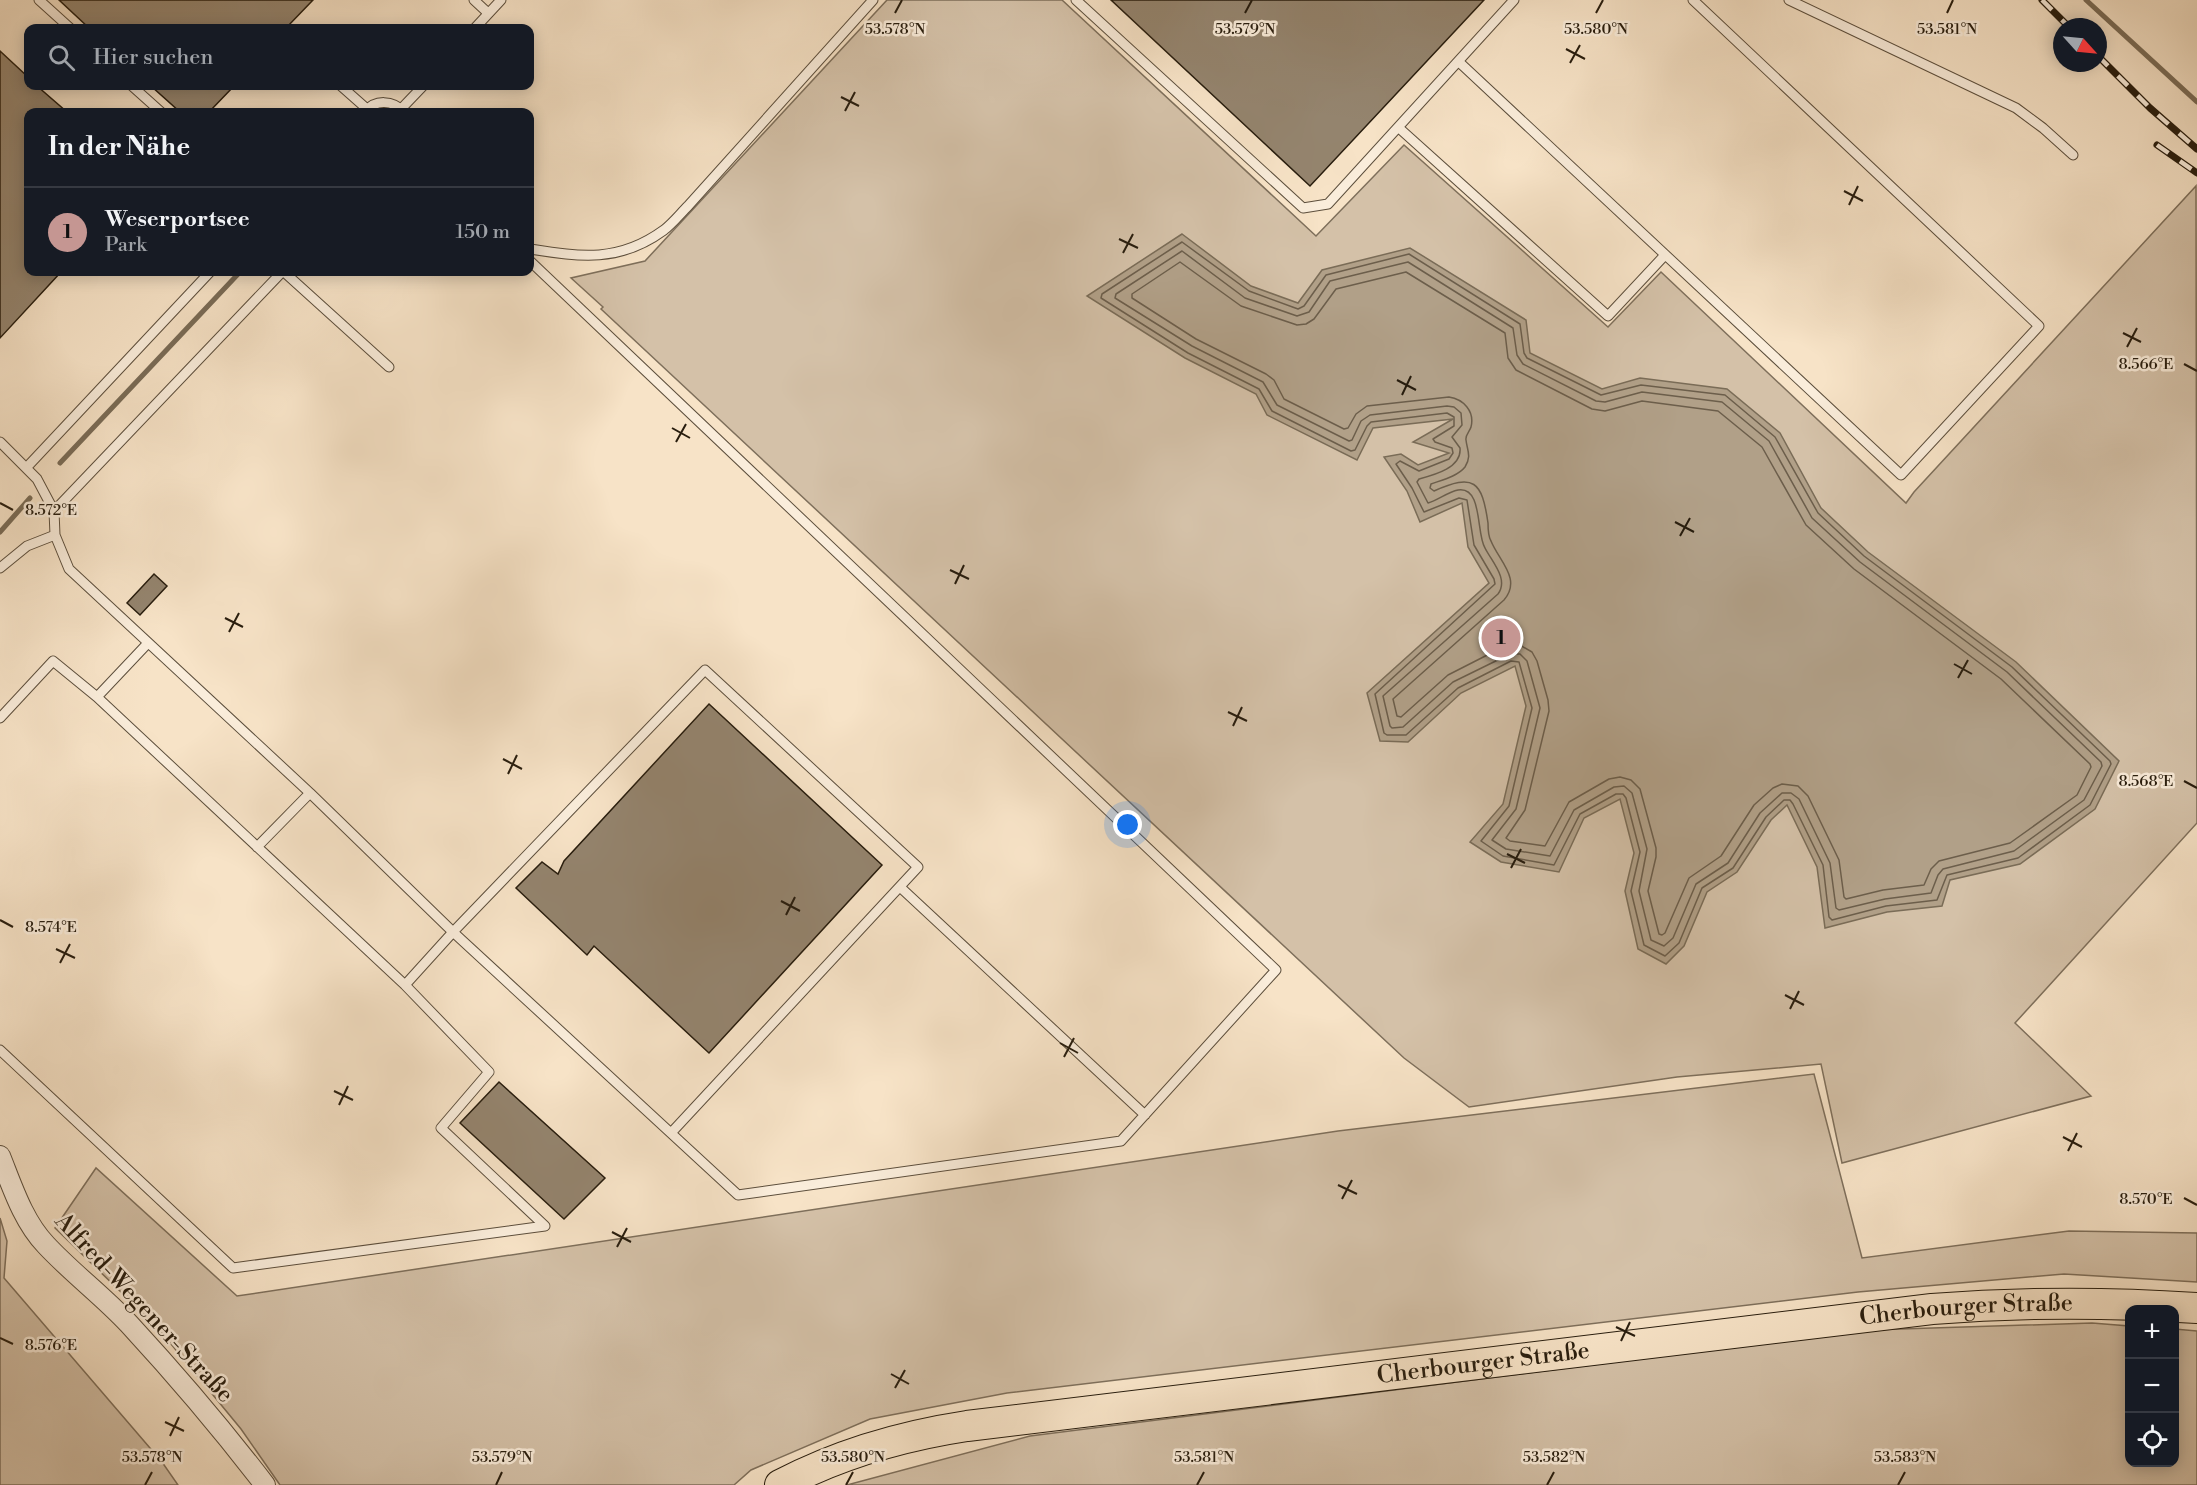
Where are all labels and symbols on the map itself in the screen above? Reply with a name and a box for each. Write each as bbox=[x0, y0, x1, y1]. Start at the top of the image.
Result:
north arrow bbox=[2053, 18, 2107, 72]
text: 53.578°N bbox=[865, 20, 925, 39]
text: 53.579°N bbox=[1215, 20, 1275, 39]
text: 53.580°N bbox=[1564, 20, 1628, 39]
text: 53.581°N bbox=[1917, 20, 1977, 39]
text: 8.566°E bbox=[2119, 355, 2173, 374]
text: 8.572°E bbox=[25, 501, 77, 520]
pin: 1 bbox=[1482, 616, 1520, 660]
text: 8.568°E bbox=[2119, 772, 2173, 791]
your location bbox=[1113, 810, 1142, 839]
text: 8.574°E bbox=[25, 918, 77, 937]
text: 8.570°E bbox=[2119, 1190, 2173, 1209]
street label: Alfred-Wegener-Straße bbox=[47, 1206, 240, 1409]
street label: Cherbourger Straße bbox=[1858, 1289, 2073, 1333]
text: 8.576°E bbox=[25, 1336, 77, 1355]
street label: Cherbourger Straße bbox=[1375, 1336, 1591, 1391]
text: 53.578°N bbox=[122, 1448, 182, 1467]
text: 53.579°N bbox=[472, 1448, 532, 1467]
text: 53.580°N bbox=[821, 1448, 885, 1467]
text: 53.581°N bbox=[1174, 1448, 1234, 1467]
text: 53.582°N bbox=[1523, 1448, 1585, 1467]
text: 53.583°N bbox=[1874, 1448, 1936, 1467]

